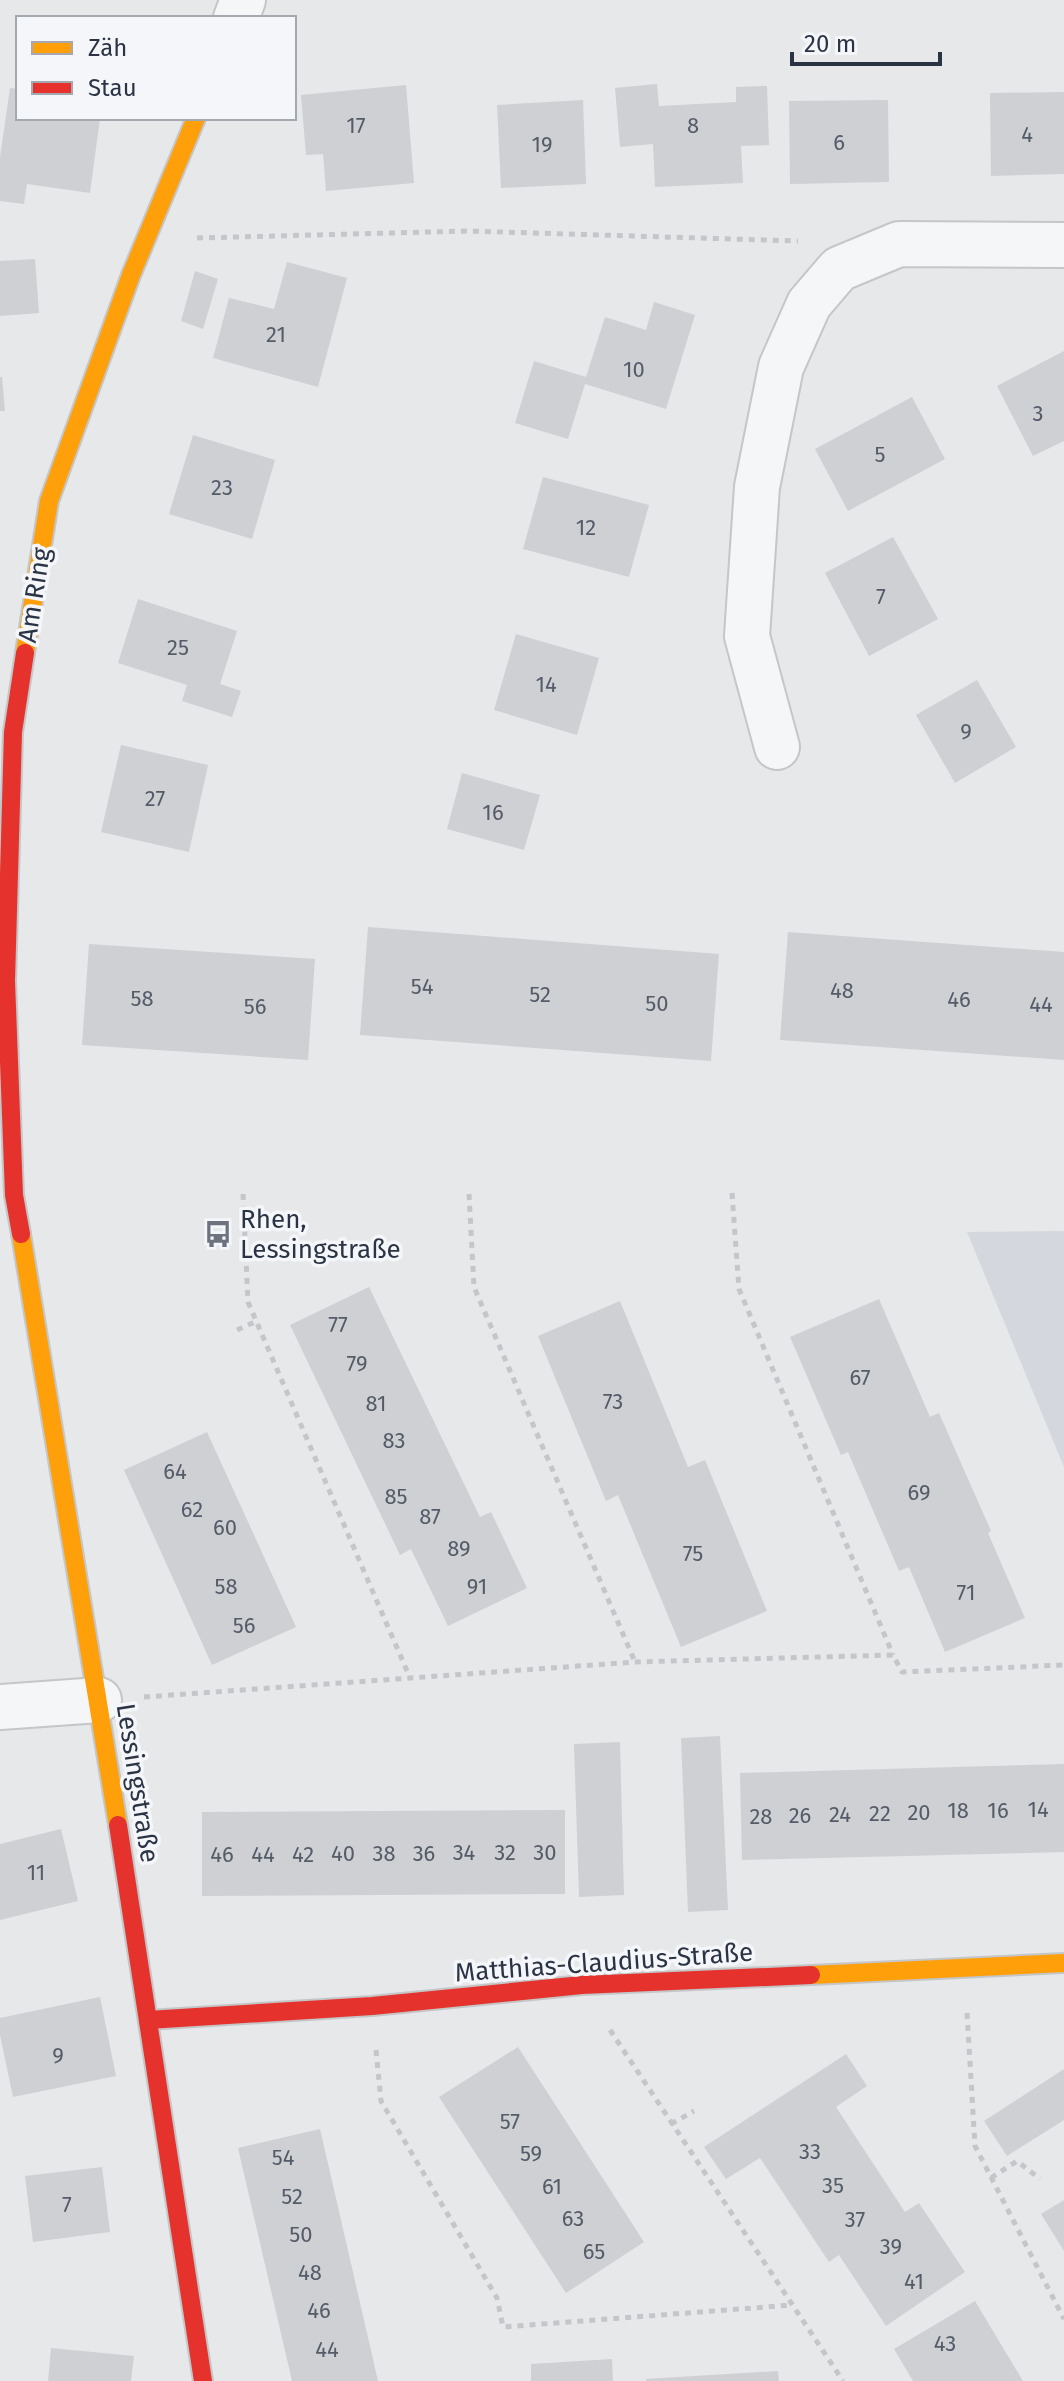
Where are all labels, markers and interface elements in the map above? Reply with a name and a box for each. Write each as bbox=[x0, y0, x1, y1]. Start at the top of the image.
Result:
legend bbox=[16, 16, 296, 120]
scale bar bbox=[792, 16, 940, 66]
text: 20 m bbox=[804, 30, 856, 58]
text: Zäh bbox=[88, 34, 127, 62]
text: Stau bbox=[88, 74, 137, 102]
house number: 17 bbox=[346, 112, 366, 139]
house number: 8 bbox=[687, 112, 699, 139]
house number: 4 bbox=[1021, 121, 1033, 148]
house number: 6 bbox=[833, 129, 845, 156]
house number: 19 bbox=[531, 131, 553, 158]
house number: 21 bbox=[266, 321, 286, 348]
house number: 10 bbox=[623, 356, 645, 383]
house number: 3 bbox=[1033, 400, 1043, 427]
house number: 5 bbox=[874, 441, 886, 468]
house number: 23 bbox=[211, 474, 233, 501]
house number: 12 bbox=[576, 514, 596, 541]
street label: Am Ring bbox=[12, 545, 57, 645]
house number: 7 bbox=[876, 583, 886, 610]
house number: 25 bbox=[167, 634, 189, 661]
house number: 14 bbox=[535, 671, 557, 698]
house number: 9 bbox=[960, 718, 972, 745]
house number: 27 bbox=[145, 785, 165, 812]
house number: 16 bbox=[482, 799, 504, 826]
house number: 54 bbox=[411, 973, 434, 1000]
house number: 48 bbox=[830, 977, 854, 1004]
house number: 52 bbox=[529, 981, 551, 1008]
house number: 58 bbox=[130, 985, 154, 1012]
house number: 46 bbox=[947, 986, 971, 1013]
house number: 50 bbox=[645, 990, 669, 1017]
house number: 44 bbox=[1029, 991, 1053, 1018]
house number: 56 bbox=[244, 993, 266, 1020]
place label: Rhen, Lessingstraße bbox=[240, 1204, 401, 1265]
bus stop icon: Rhen, Lessingstraße bbox=[203, 1219, 233, 1249]
house number: 77 bbox=[328, 1311, 348, 1338]
house number: 79 bbox=[347, 1350, 367, 1377]
house number: 67 bbox=[850, 1364, 871, 1391]
house number: 73 bbox=[603, 1388, 623, 1415]
house number: 81 bbox=[366, 1390, 387, 1417]
house number: 83 bbox=[382, 1427, 406, 1454]
house number: 64 bbox=[163, 1458, 187, 1485]
house number: 69 bbox=[908, 1479, 930, 1506]
house number: 85 bbox=[384, 1483, 408, 1510]
house number: 62 bbox=[181, 1496, 203, 1523]
house number: 87 bbox=[419, 1503, 441, 1530]
house number: 60 bbox=[213, 1514, 237, 1541]
house number: 89 bbox=[447, 1535, 471, 1562]
house number: 75 bbox=[683, 1540, 703, 1567]
house number: 58 bbox=[214, 1573, 238, 1600]
house number: 91 bbox=[467, 1573, 487, 1600]
house number: 71 bbox=[957, 1579, 975, 1606]
house number: 56 bbox=[233, 1612, 255, 1639]
street label: Lessingstraße bbox=[110, 1701, 165, 1865]
house number: 14 bbox=[1027, 1796, 1049, 1823]
house number: 18 bbox=[947, 1797, 969, 1824]
house number: 16 bbox=[987, 1797, 1009, 1824]
house number: 20 bbox=[907, 1799, 931, 1826]
house number: 22 bbox=[869, 1800, 891, 1827]
house number: 24 bbox=[829, 1801, 851, 1828]
house number: 26 bbox=[789, 1802, 811, 1829]
house number: 28 bbox=[749, 1803, 773, 1830]
house number: 34 bbox=[453, 1839, 476, 1866]
house number: 32 bbox=[494, 1839, 516, 1866]
house number: 30 bbox=[533, 1839, 557, 1866]
house number: 40 bbox=[331, 1840, 355, 1867]
house number: 38 bbox=[372, 1840, 396, 1867]
house number: 36 bbox=[413, 1840, 435, 1867]
house number: 46 bbox=[210, 1841, 234, 1868]
house number: 44 bbox=[251, 1841, 275, 1868]
house number: 42 bbox=[292, 1841, 314, 1868]
house number: 11 bbox=[27, 1859, 45, 1886]
street label: Matthias-Claudius-Straße bbox=[454, 1937, 754, 1988]
house number: 9 bbox=[52, 2042, 64, 2069]
house number: 57 bbox=[500, 2108, 520, 2135]
house number: 33 bbox=[799, 2138, 821, 2165]
house number: 59 bbox=[520, 2140, 542, 2167]
house number: 54 bbox=[272, 2144, 295, 2171]
house number: 35 bbox=[822, 2172, 844, 2199]
house number: 61 bbox=[542, 2173, 562, 2200]
house number: 52 bbox=[281, 2183, 303, 2210]
house number: 7 bbox=[62, 2191, 72, 2218]
house number: 63 bbox=[562, 2205, 584, 2232]
house number: 37 bbox=[845, 2206, 866, 2233]
house number: 50 bbox=[289, 2221, 313, 2248]
house number: 39 bbox=[880, 2233, 902, 2260]
house number: 65 bbox=[583, 2238, 605, 2265]
house number: 48 bbox=[298, 2259, 322, 2286]
house number: 41 bbox=[904, 2268, 924, 2295]
house number: 46 bbox=[307, 2297, 331, 2324]
house number: 43 bbox=[934, 2330, 956, 2357]
house number: 44 bbox=[315, 2336, 339, 2363]

